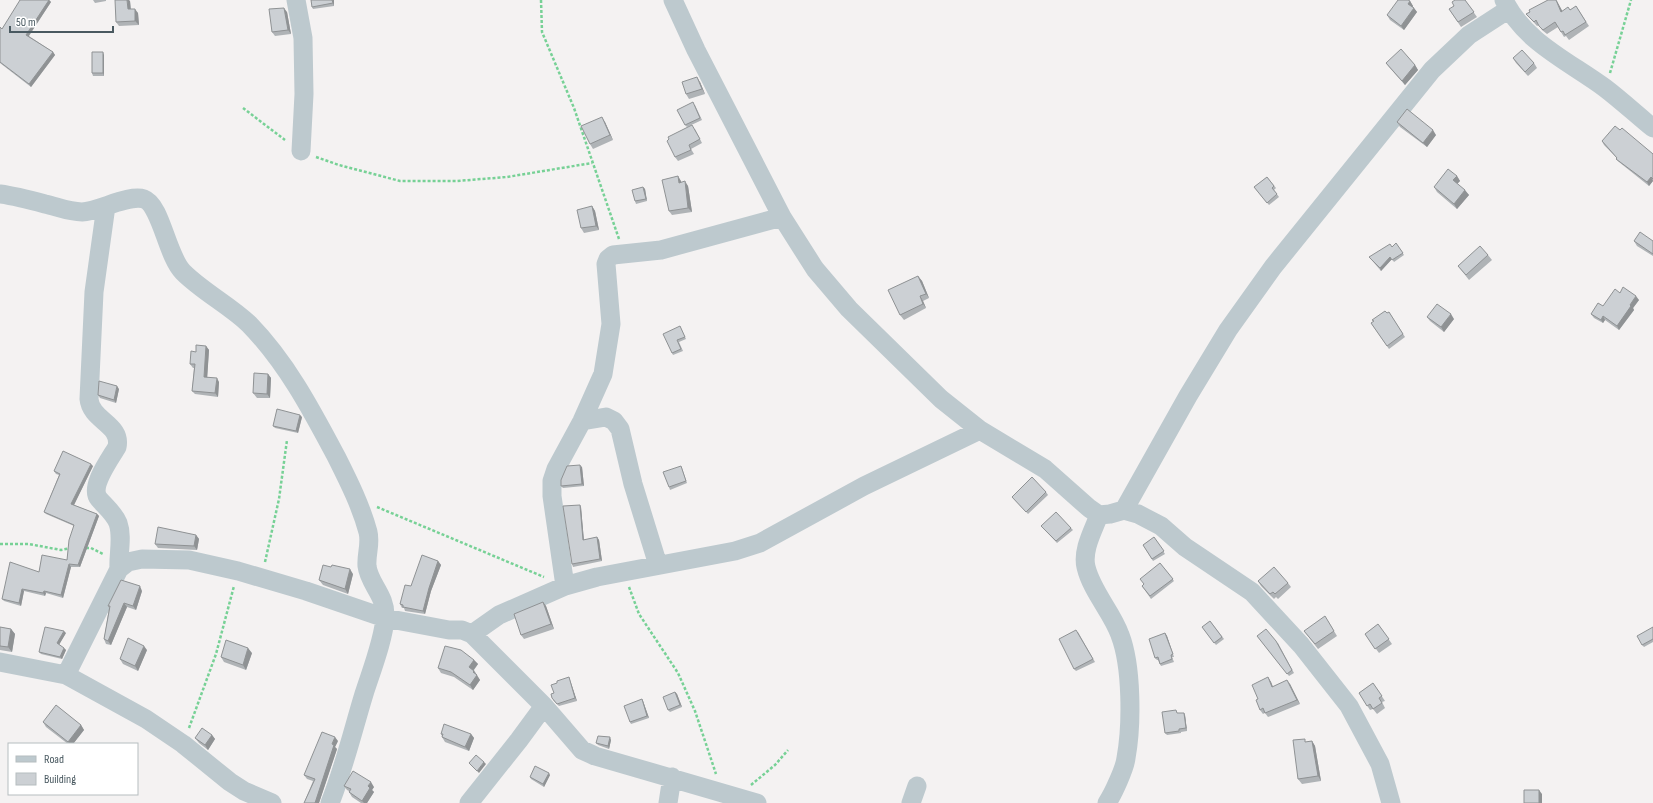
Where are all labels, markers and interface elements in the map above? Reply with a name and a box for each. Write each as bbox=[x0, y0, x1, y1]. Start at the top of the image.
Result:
scale bar bbox=[10, 8, 113, 34]
text: 50 m bbox=[16, 15, 36, 30]
legend bbox=[8, 743, 138, 795]
text: Road bbox=[44, 752, 64, 767]
text: Building bbox=[44, 772, 76, 787]

